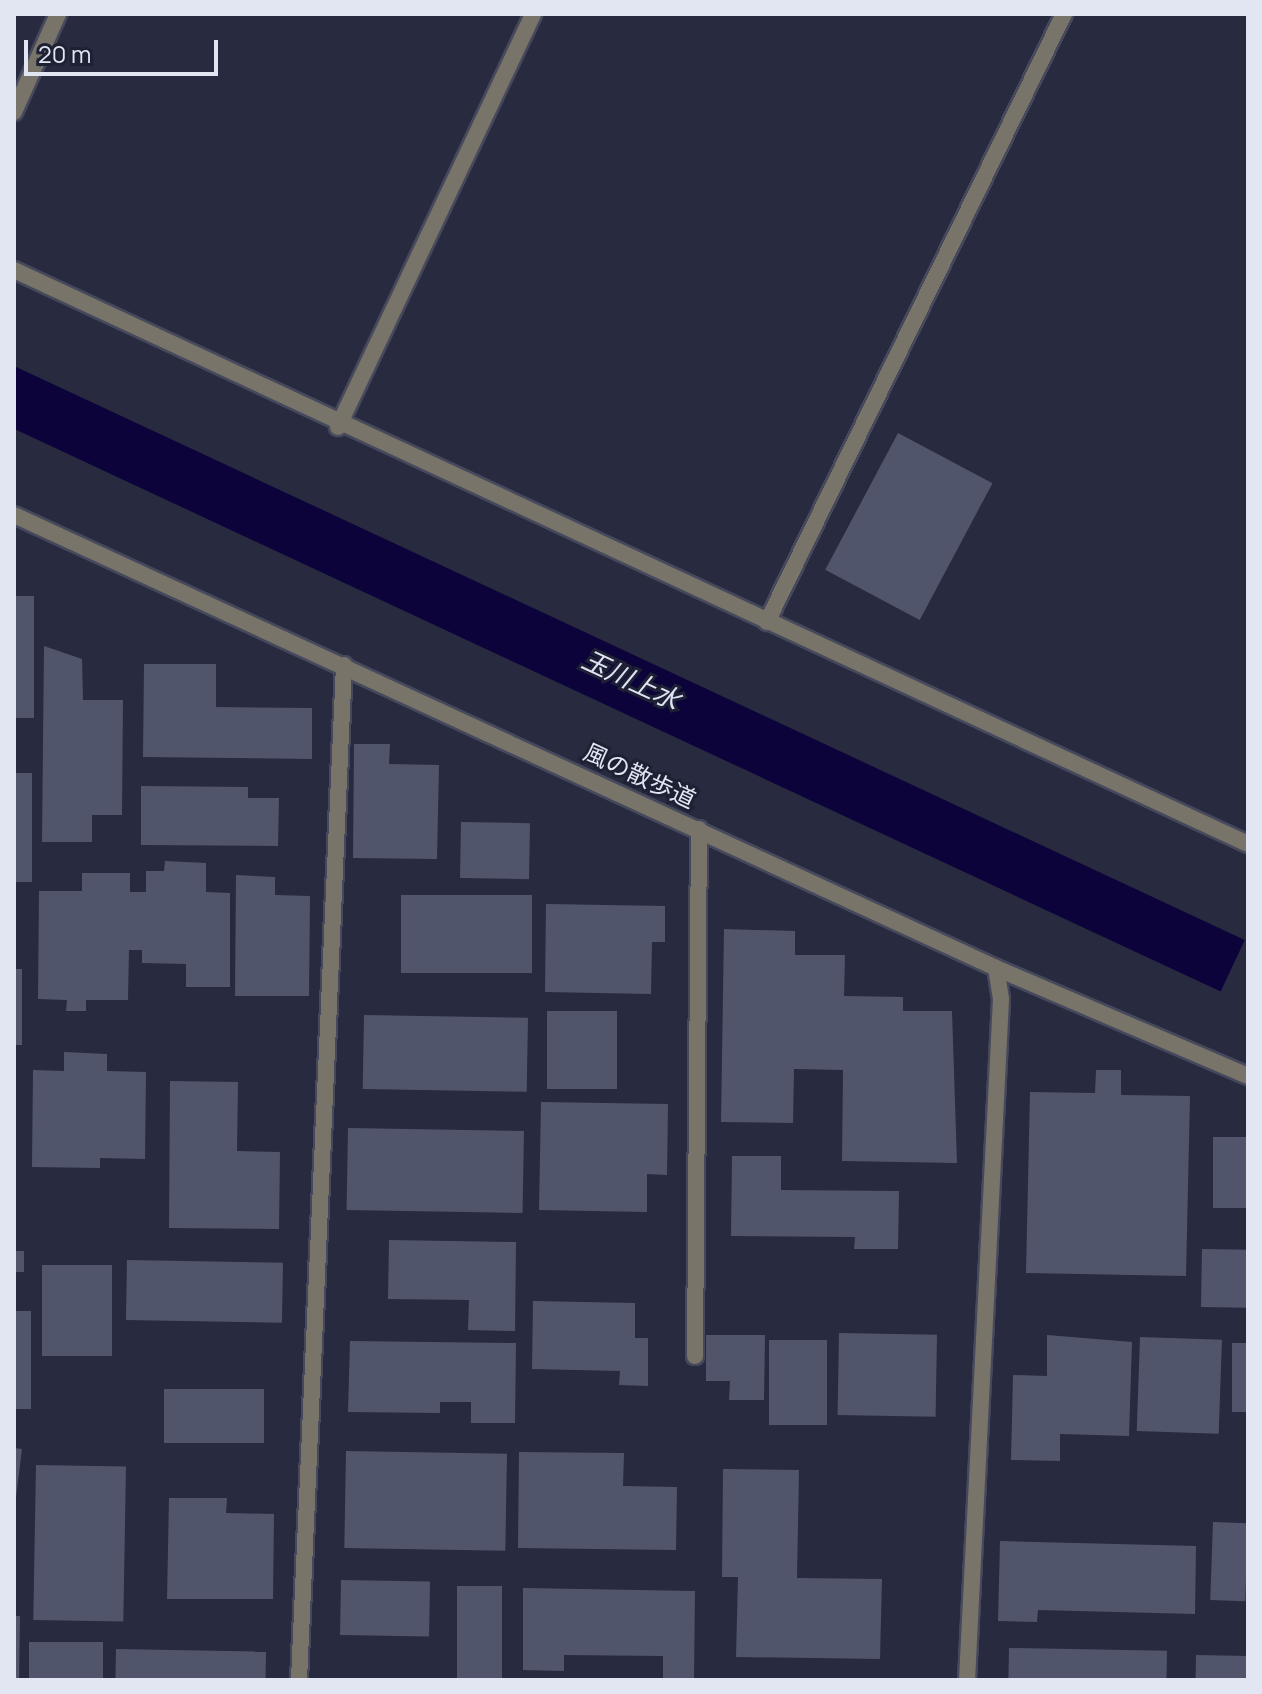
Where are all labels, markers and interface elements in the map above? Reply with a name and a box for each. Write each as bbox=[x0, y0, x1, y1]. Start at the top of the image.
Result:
scale bar bbox=[28, 24, 222, 74]
text: 20 m bbox=[38, 37, 91, 70]
water label: 玉川上水 bbox=[577, 644, 685, 716]
street label: 風の散歩道 bbox=[580, 737, 700, 813]

